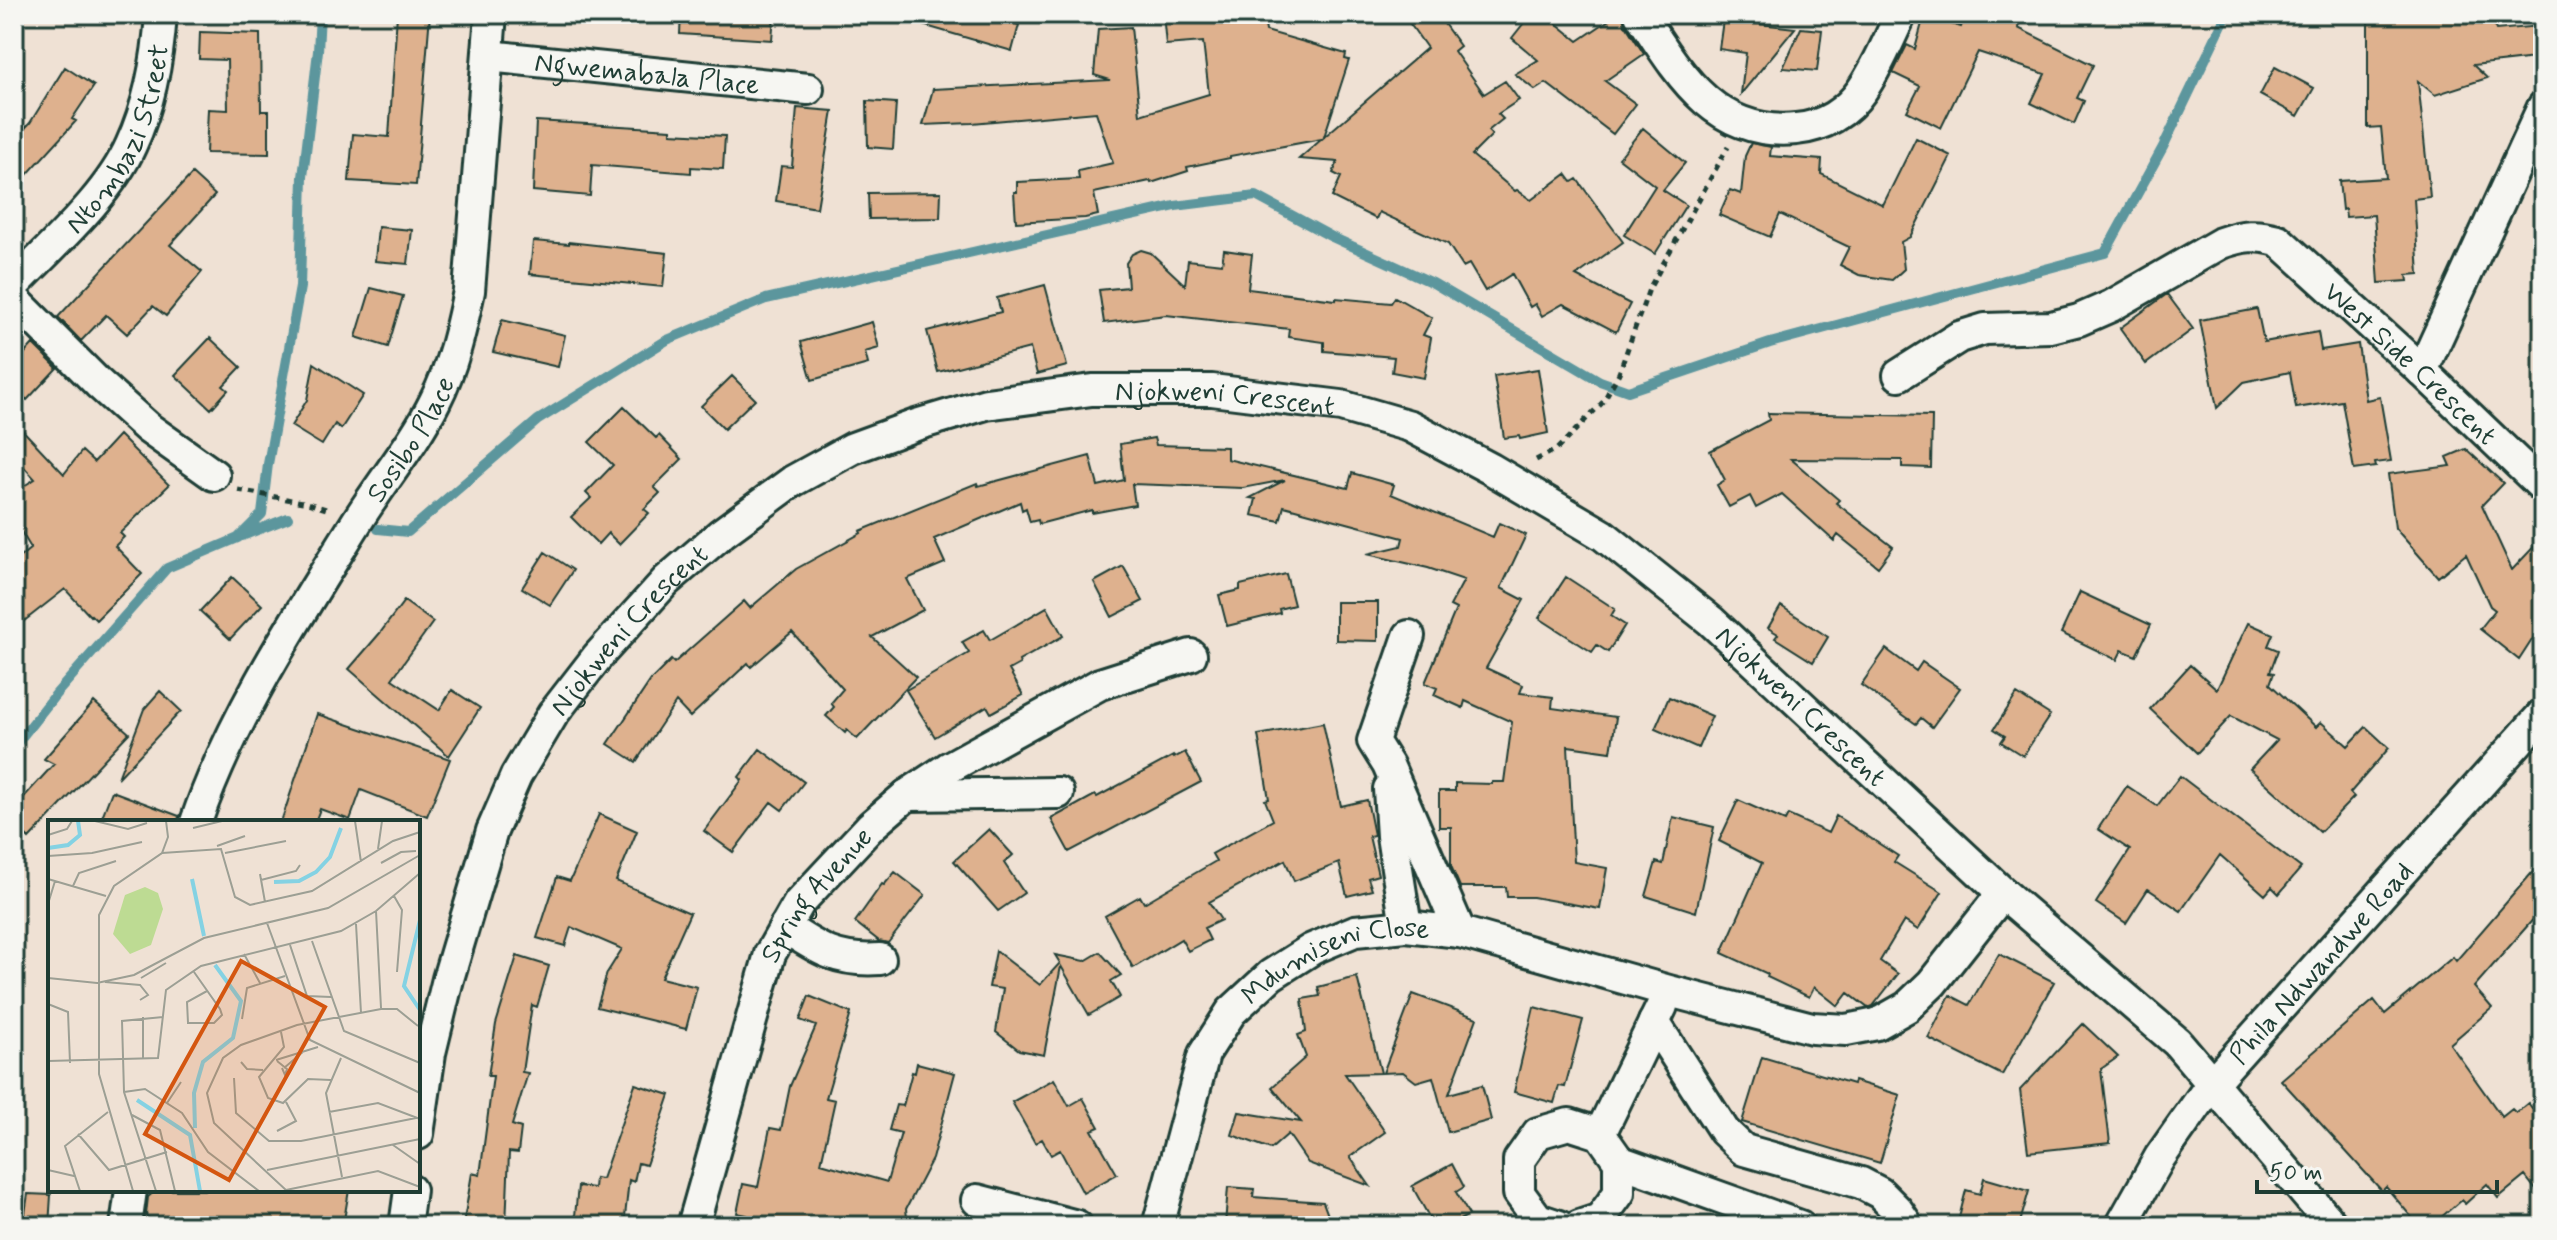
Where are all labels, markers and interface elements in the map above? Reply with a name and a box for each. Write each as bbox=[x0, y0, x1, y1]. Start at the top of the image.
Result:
street label: Ntombazi Street bbox=[58, 42, 179, 243]
street label: Ngwemabala Place bbox=[533, 45, 761, 105]
street label: West Side Crescent bbox=[2315, 274, 2504, 454]
street label: Sosibo Place bbox=[359, 372, 465, 510]
street label: Njokweni Crescent bbox=[1115, 374, 1337, 426]
street label: Njokweni Crescent bbox=[542, 537, 717, 725]
street label: Njokweni Crescent bbox=[1706, 618, 1893, 796]
inset map bbox=[48, 820, 420, 1192]
street label: Spring Avenue bbox=[753, 820, 882, 970]
street label: Phila Ndwandwe Road bbox=[2222, 855, 2423, 1073]
street label: Mdumiseni Close bbox=[1234, 910, 1432, 1014]
scale bar bbox=[2257, 1144, 2497, 1194]
text: 50 m bbox=[2269, 1158, 2323, 1189]

